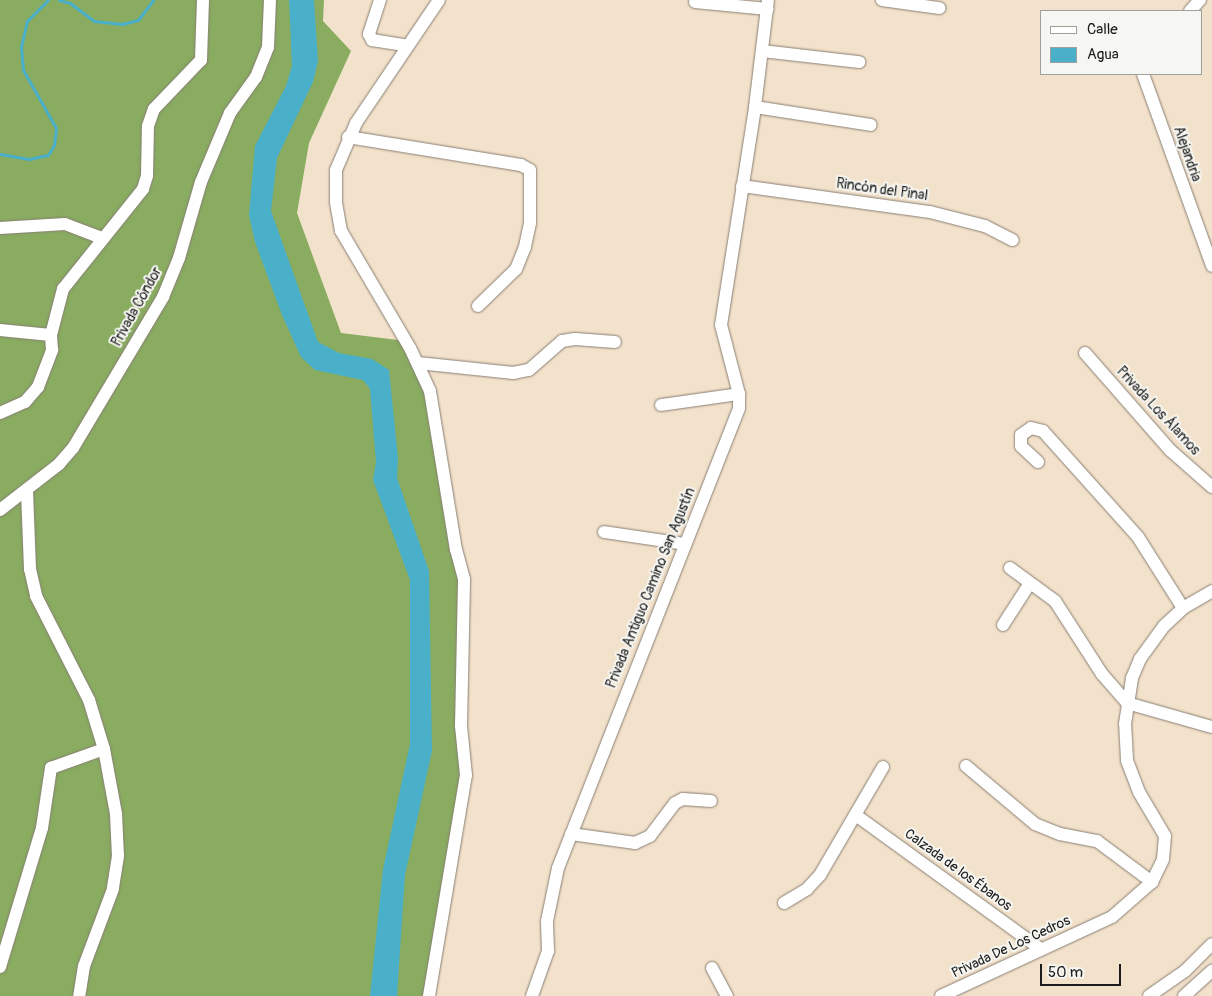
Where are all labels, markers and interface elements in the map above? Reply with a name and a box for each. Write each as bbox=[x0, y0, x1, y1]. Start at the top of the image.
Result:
legend bbox=[1040, 10, 1202, 75]
text: Calle bbox=[1087, 20, 1118, 39]
text: Agua bbox=[1087, 45, 1119, 64]
street label: Alejandria bbox=[1170, 124, 1204, 184]
street label: Rincón del Pinal bbox=[835, 175, 929, 205]
street label: Privada Cóndor bbox=[108, 264, 166, 350]
street label: Privada Los Álamos bbox=[1113, 363, 1203, 459]
street label: Privada Antiguo Camino San Agustín bbox=[603, 485, 699, 691]
street label: Calzada de los Ébanos bbox=[901, 825, 1015, 915]
street label: Privada De Los Cedros bbox=[949, 912, 1073, 982]
scale bar bbox=[1042, 954, 1123, 986]
text: 50 m bbox=[1048, 963, 1083, 982]

